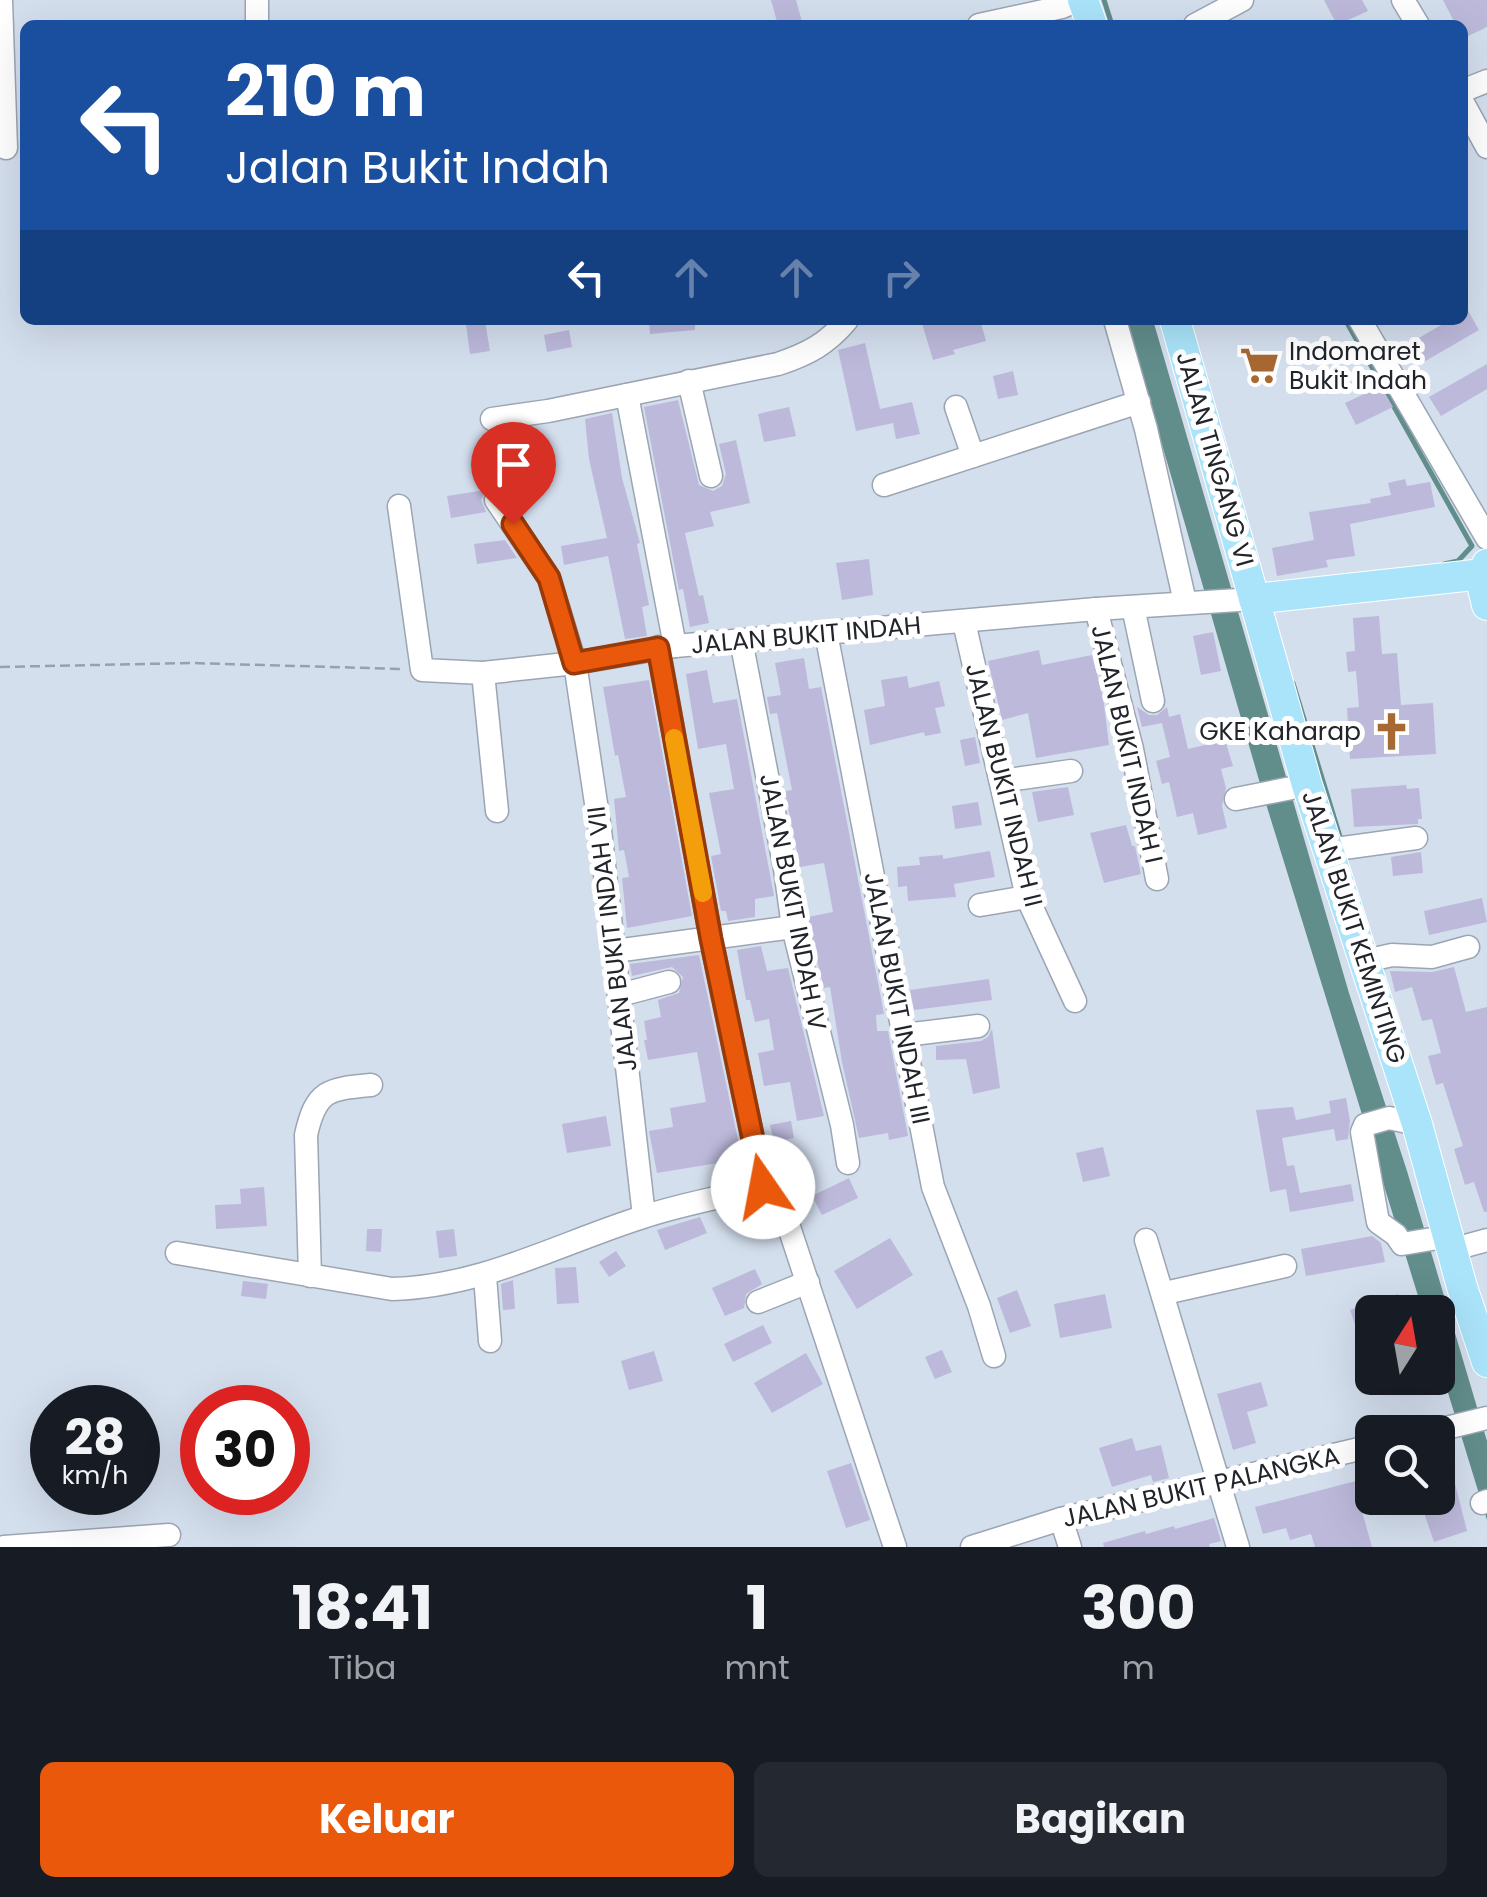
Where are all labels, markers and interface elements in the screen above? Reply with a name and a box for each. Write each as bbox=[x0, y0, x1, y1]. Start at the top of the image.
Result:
text: 210 m bbox=[225, 42, 426, 141]
icon: left bbox=[60, 60, 190, 190]
text: Jalan Bukit Indah bbox=[225, 136, 610, 199]
icon: left bbox=[559, 250, 614, 305]
icon: ahead bbox=[664, 250, 719, 305]
icon: ahead bbox=[769, 250, 824, 305]
icon: right bbox=[874, 250, 929, 305]
place label: Indomaret Bukit Indah bbox=[1289, 334, 1427, 398]
supermarket icon: Indomaret Bukit Indah bbox=[1238, 344, 1280, 386]
street label: JALAN TINGANG VI bbox=[1168, 347, 1262, 571]
pin bbox=[471, 422, 556, 525]
icon: arrive bbox=[486, 437, 541, 492]
street label: JALAN BUKIT INDAH bbox=[689, 607, 923, 663]
street label: JALAN BUKIT INDAH I bbox=[1083, 621, 1171, 867]
street label: JALAN BUKIT INDAH II bbox=[957, 659, 1051, 911]
church icon: GKE Kaharap bbox=[1370, 710, 1412, 752]
place label: GKE Kaharap bbox=[1199, 714, 1361, 749]
street label: JALAN BUKIT INDAH IV bbox=[751, 771, 835, 1033]
street label: JALAN BUKIT KEMINTING bbox=[1293, 786, 1415, 1068]
street label: JALAN BUKIT INDAH VII bbox=[578, 804, 646, 1074]
street label: JALAN BUKIT INDAH III bbox=[855, 869, 939, 1127]
position arrow bbox=[711, 1135, 815, 1239]
north arrow bbox=[1355, 1295, 1455, 1395]
map controls bbox=[1355, 1295, 1455, 1515]
speed limit sign: 30 bbox=[180, 1385, 310, 1515]
text: 28 bbox=[65, 1402, 125, 1473]
button: search bbox=[1355, 1415, 1455, 1515]
street label: JALAN BUKIT PALANGKA bbox=[1059, 1438, 1343, 1536]
text: km/h bbox=[62, 1458, 128, 1493]
text: 18:41 bbox=[291, 1566, 433, 1650]
text: 1 bbox=[746, 1566, 768, 1650]
text: 300 bbox=[1081, 1566, 1196, 1650]
text: Tiba bbox=[328, 1645, 396, 1690]
text: mnt bbox=[725, 1645, 790, 1690]
text: m bbox=[1122, 1645, 1155, 1690]
button: Keluar bbox=[40, 1762, 734, 1877]
button: Bagikan bbox=[754, 1762, 1447, 1877]

